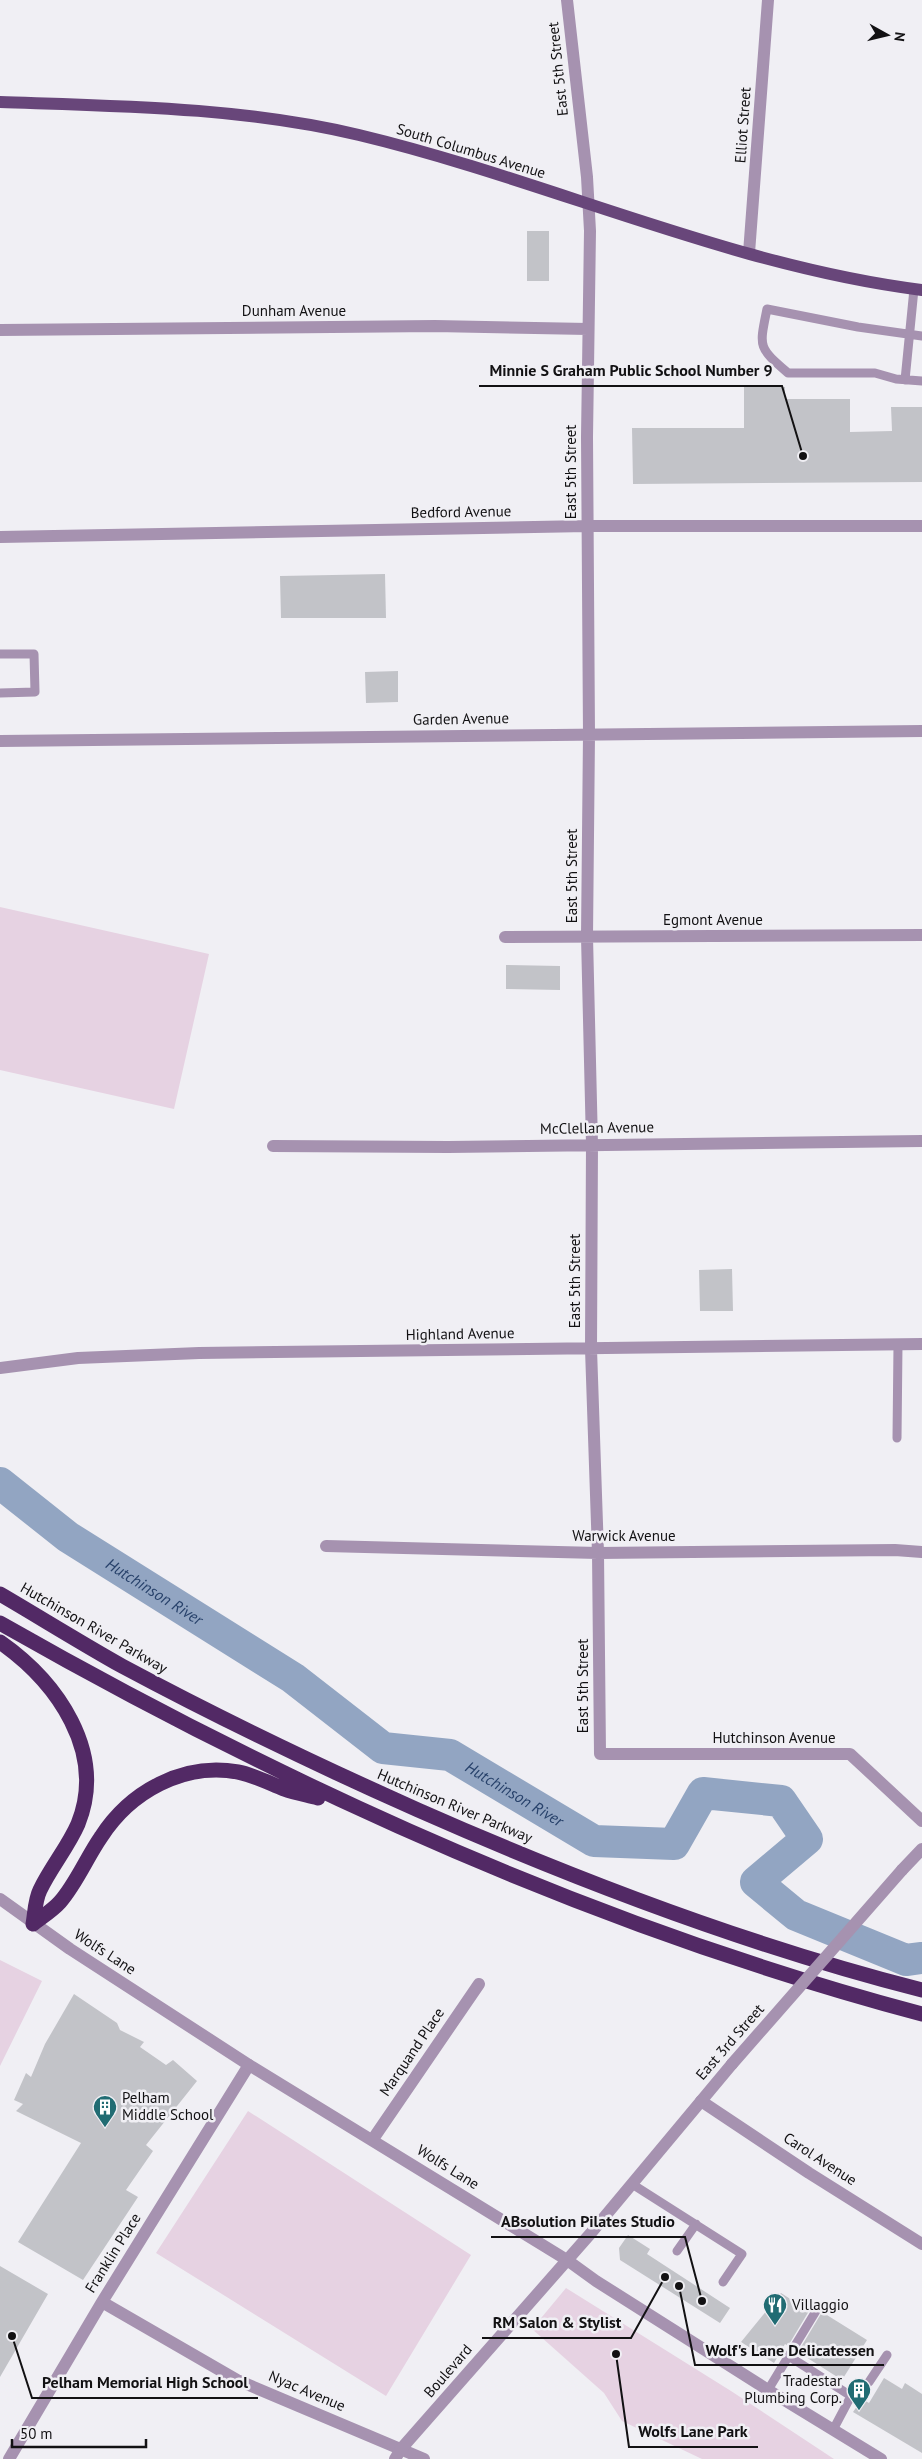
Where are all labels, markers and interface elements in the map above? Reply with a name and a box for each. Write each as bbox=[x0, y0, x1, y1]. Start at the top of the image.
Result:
north arrow bbox=[862, 10, 912, 60]
street label: East 5th Street bbox=[543, 21, 572, 117]
text: N bbox=[890, 31, 909, 43]
street label: Elliot Street bbox=[730, 86, 755, 164]
street label: South Columbus Avenue bbox=[394, 119, 548, 182]
street label: Dunham Avenue bbox=[242, 301, 346, 320]
callout: Minnie S Graham Public School Number 9 bbox=[479, 355, 782, 386]
text: Minnie S Graham Public School Number 9 bbox=[489, 360, 773, 380]
street label: East 5th Street bbox=[561, 425, 580, 519]
street label: Bedford Avenue bbox=[411, 501, 511, 522]
street label: Garden Avenue bbox=[413, 708, 509, 729]
street label: East 5th Street bbox=[562, 829, 581, 923]
street label: Egmont Avenue bbox=[663, 910, 763, 929]
street label: McClellan Avenue bbox=[540, 1117, 654, 1138]
street label: East 5th Street bbox=[565, 1234, 584, 1328]
street label: Highland Avenue bbox=[405, 1323, 515, 1344]
street label: Warwick Avenue bbox=[572, 1526, 676, 1545]
water label: Hutchinson River bbox=[102, 1553, 208, 1630]
street label: Hutchinson River Parkway bbox=[17, 1578, 171, 1677]
street label: East 5th Street bbox=[573, 1639, 592, 1733]
street label: Hutchinson Avenue bbox=[712, 1728, 836, 1747]
water label: Hutchinson River bbox=[462, 1757, 569, 1831]
street label: Hutchinson River Parkway bbox=[375, 1764, 536, 1847]
street label: Wolfs Lane bbox=[71, 1925, 140, 1979]
street label: East 3rd Street bbox=[691, 2000, 768, 2084]
street label: Marquand Place bbox=[375, 2004, 448, 2100]
place label: Pelham Middle School bbox=[122, 2088, 214, 2124]
building icon: Pelham Middle School bbox=[92, 2094, 118, 2128]
street label: Carol Avenue bbox=[780, 2128, 861, 2189]
street label: Wolfs Lane bbox=[414, 2140, 483, 2193]
callout: ABsolution Pilates Studio bbox=[491, 2206, 685, 2237]
street label: Franklin Place bbox=[81, 2209, 145, 2296]
text: ABsolution Pilates Studio bbox=[501, 2211, 675, 2231]
restaurant icon: Villaggio bbox=[762, 2292, 788, 2326]
place label: Villaggio bbox=[791, 2295, 849, 2314]
callout: RM Salon & Stylist bbox=[482, 2307, 631, 2338]
text: RM Salon & Stylist bbox=[493, 2312, 622, 2332]
callout: Wolf's Lane Delicatessen bbox=[695, 2334, 884, 2365]
street label: Boulevard bbox=[419, 2340, 476, 2401]
text: Wolf's Lane Delicatessen bbox=[706, 2340, 875, 2360]
street label: Nyac Avenue bbox=[266, 2366, 348, 2415]
callout: Pelham Memorial High School bbox=[32, 2367, 258, 2398]
place label: Tradestar Plumbing Corp. bbox=[744, 2371, 842, 2407]
text: Pelham Memorial High School bbox=[42, 2372, 248, 2392]
building icon: Tradestar Plumbing Corp. bbox=[846, 2377, 872, 2411]
scale bar bbox=[12, 2416, 146, 2448]
callout: Wolfs Lane Park bbox=[629, 2416, 758, 2447]
text: Wolfs Lane Park bbox=[638, 2421, 748, 2441]
text: 50 m bbox=[20, 2424, 53, 2443]

